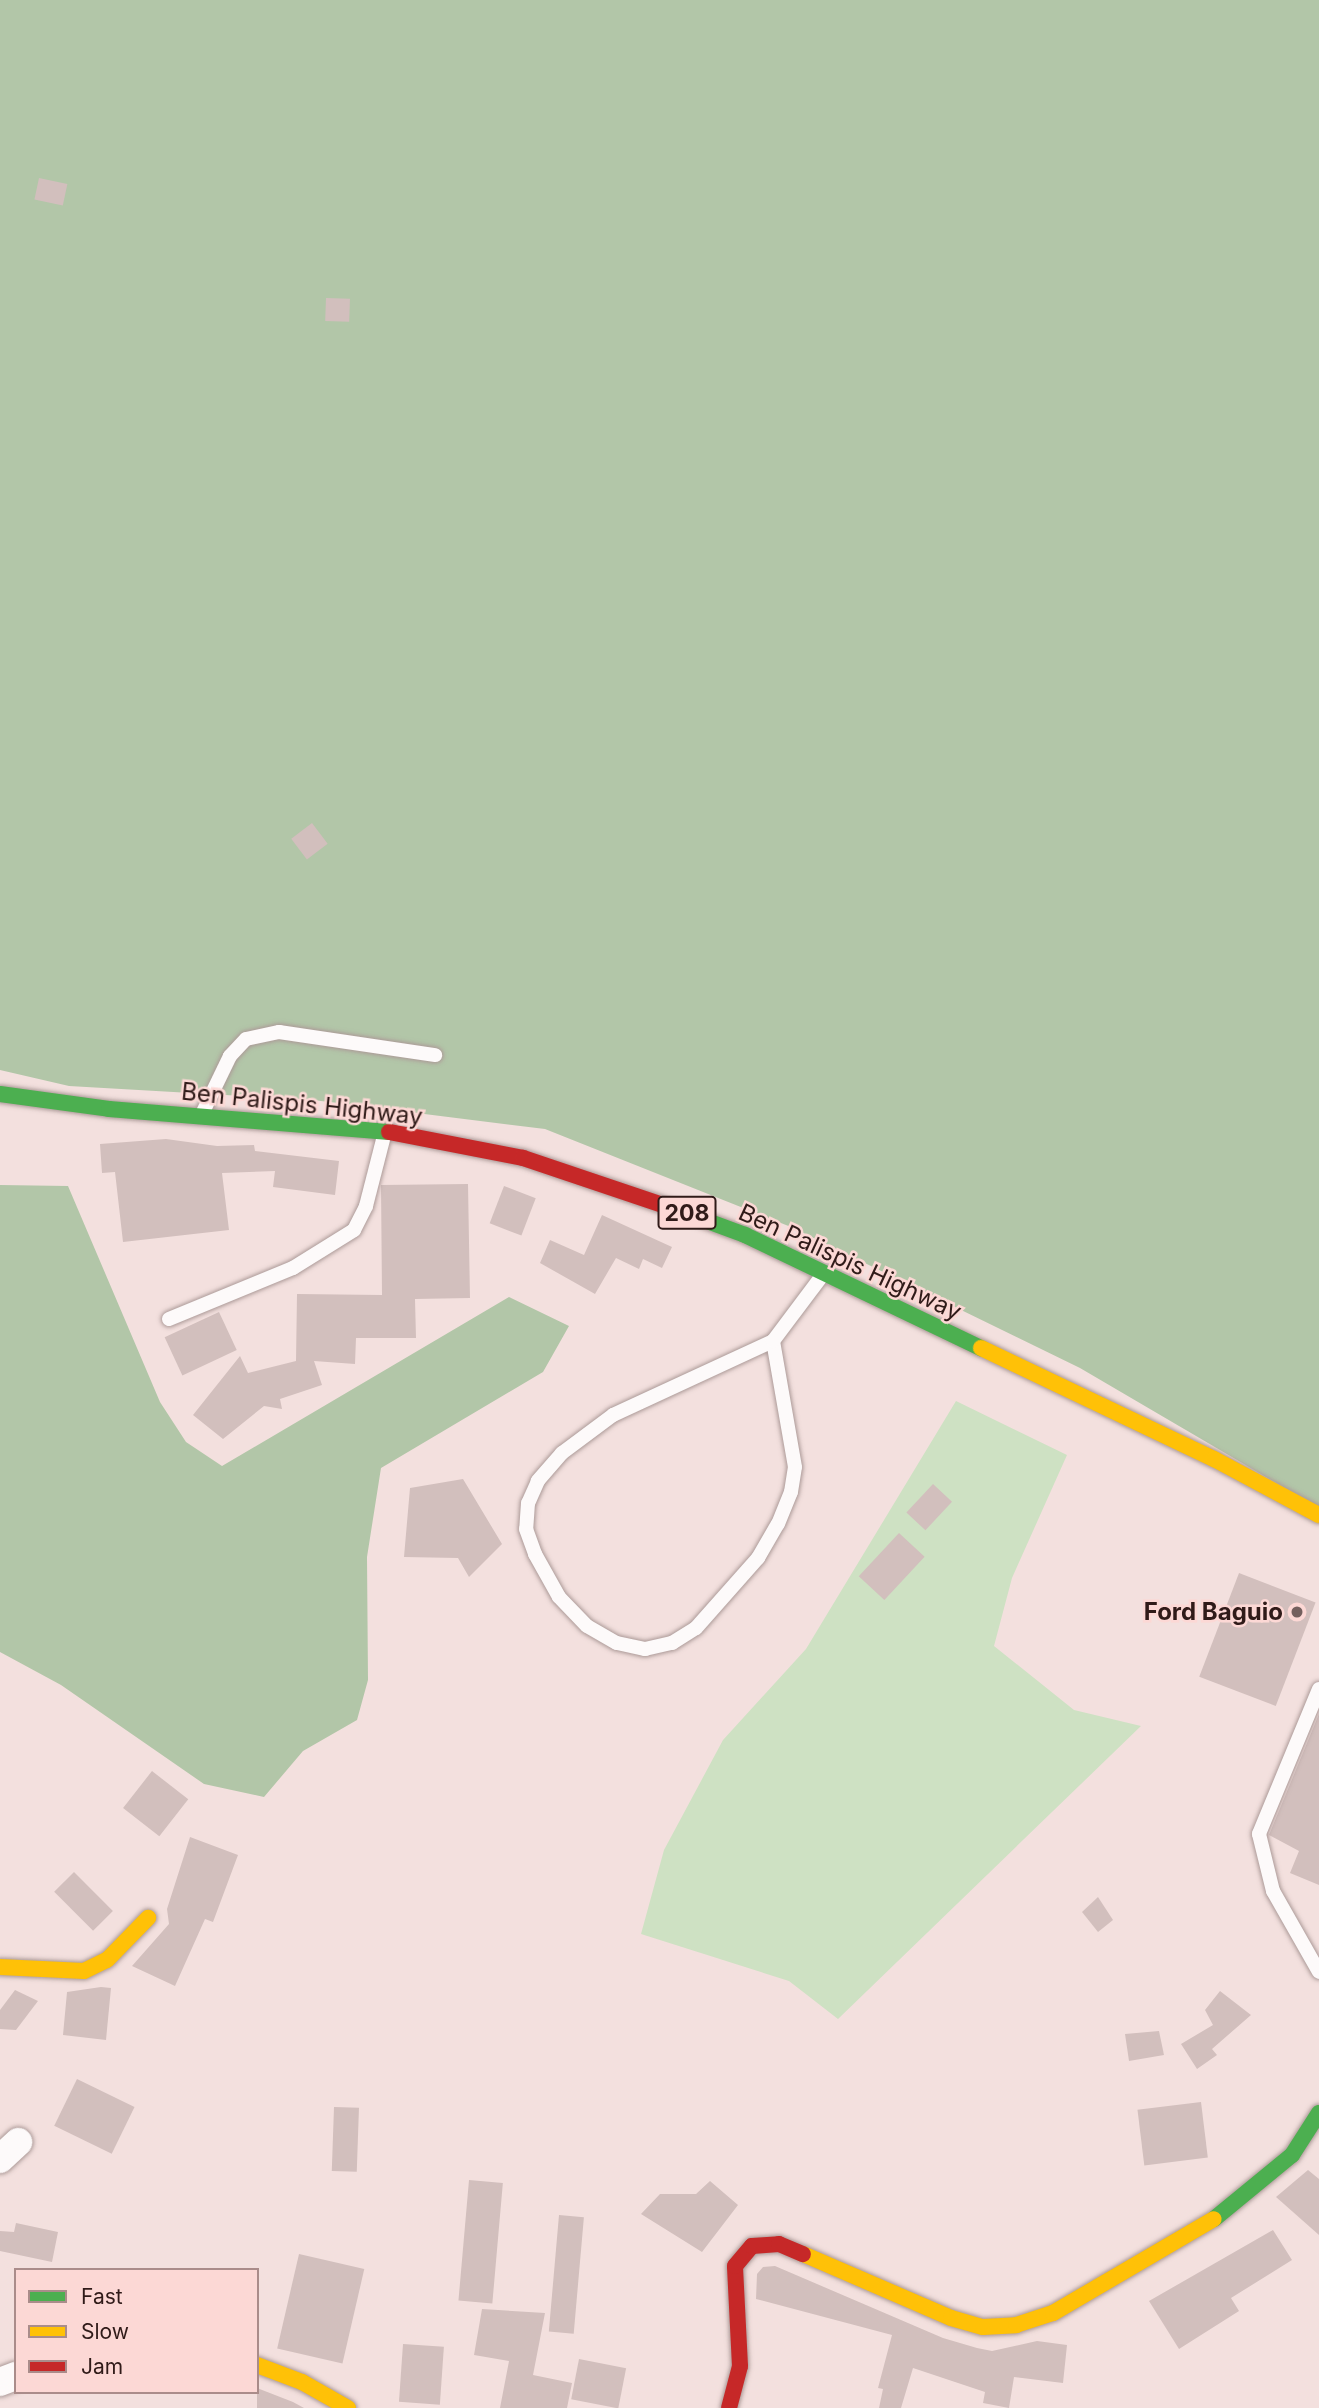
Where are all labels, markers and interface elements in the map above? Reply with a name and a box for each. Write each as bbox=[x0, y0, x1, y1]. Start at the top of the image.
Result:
street label: Ben Palispis Highway bbox=[180, 1077, 424, 1131]
road number: 208 bbox=[657, 1194, 717, 1232]
street label: Ben Palispis Highway bbox=[734, 1198, 966, 1326]
place label: Ford Baguio bbox=[1144, 1598, 1283, 1626]
marker: Ford Baguio bbox=[1289, 1604, 1305, 1620]
legend bbox=[14, 2268, 259, 2394]
text: Fast bbox=[81, 2284, 123, 2309]
text: Slow bbox=[81, 2319, 129, 2344]
text: Jam bbox=[81, 2354, 123, 2379]

